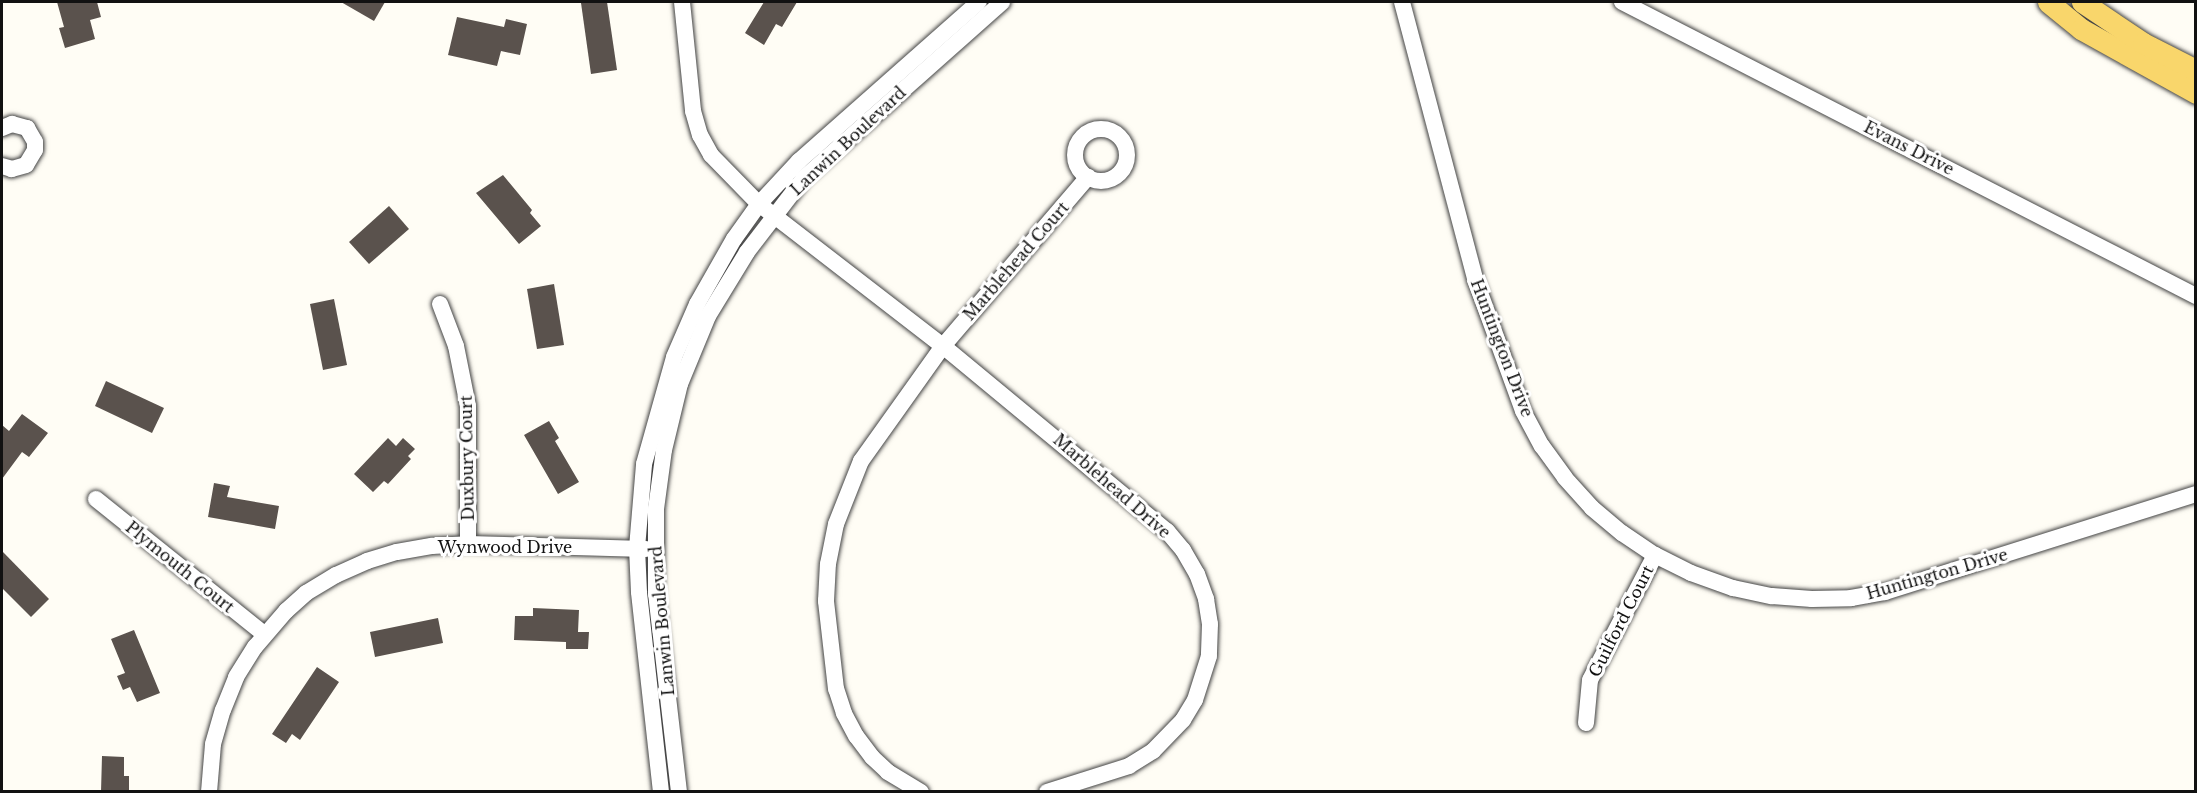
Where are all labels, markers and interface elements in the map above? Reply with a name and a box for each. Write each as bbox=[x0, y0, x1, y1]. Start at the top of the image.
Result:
street label: Lanwin Boulevard bbox=[787, 83, 909, 199]
street label: Evans Drive bbox=[1861, 117, 1957, 179]
street label: Marblehead Court bbox=[959, 198, 1073, 324]
street label: Huntington Drive bbox=[1467, 276, 1537, 420]
street label: Duxbury Court bbox=[456, 395, 478, 521]
street label: Marblehead Drive bbox=[1050, 430, 1174, 542]
street label: Plymouth Court bbox=[122, 517, 238, 617]
street label: Wynwood Drive bbox=[438, 537, 572, 557]
street label: Lanwin Boulevard bbox=[646, 545, 678, 697]
street label: Huntington Drive bbox=[1864, 545, 2010, 603]
street label: Guilford Court bbox=[1585, 562, 1657, 680]

